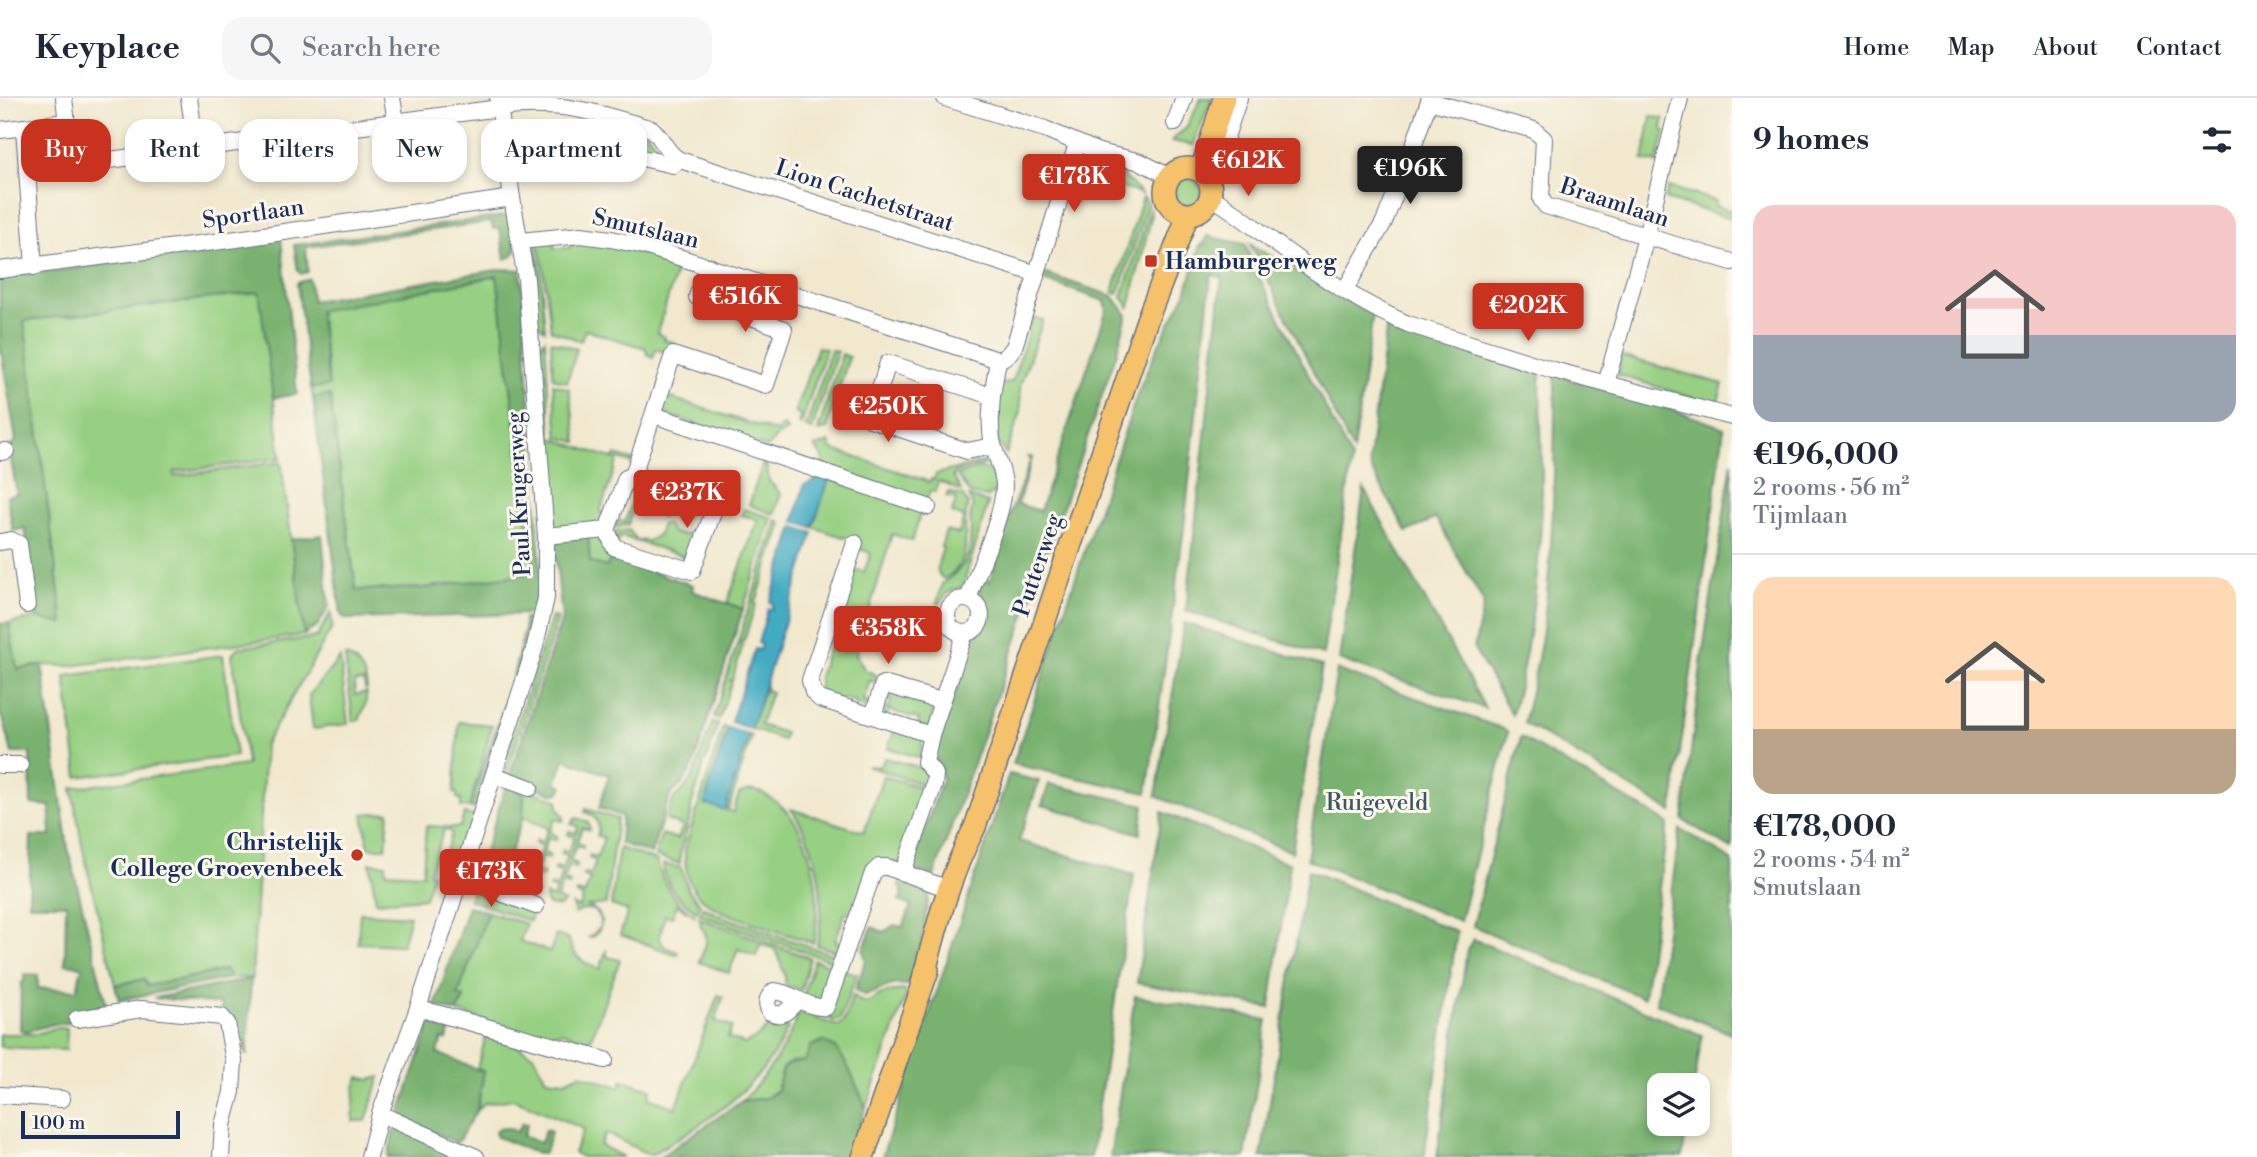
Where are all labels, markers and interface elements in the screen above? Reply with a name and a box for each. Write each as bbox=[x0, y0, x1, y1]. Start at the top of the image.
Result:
search box bbox=[222, 17, 712, 80]
text: Keyplace bbox=[35, 28, 180, 69]
icon: search bbox=[246, 29, 284, 67]
text: Search here bbox=[302, 32, 441, 64]
text: Home bbox=[1844, 33, 1909, 63]
text: Map bbox=[1947, 33, 1995, 63]
text: About bbox=[2033, 33, 2098, 63]
text: Contact bbox=[2136, 33, 2222, 63]
chip: Buy bbox=[21, 119, 111, 182]
chip: Rent bbox=[125, 119, 225, 182]
chip: Filters bbox=[239, 119, 358, 182]
chip: New bbox=[372, 119, 467, 182]
chip: Apartment bbox=[481, 119, 647, 182]
text: 9 homes bbox=[1753, 121, 1869, 159]
icon: filters bbox=[2198, 121, 2236, 159]
pin: €612K bbox=[1199, 139, 1297, 198]
pin: €196K bbox=[1361, 146, 1459, 206]
text: €612K bbox=[1211, 147, 1285, 175]
street label: Lion Cachetstraat bbox=[772, 154, 958, 238]
pin: €178K bbox=[1025, 155, 1123, 214]
text: €196K bbox=[1373, 155, 1447, 183]
text: €178K bbox=[1038, 163, 1110, 191]
street label: Braamlaan bbox=[1556, 172, 1673, 234]
street label: Sportlaan bbox=[201, 193, 306, 235]
street label: Smutslaan bbox=[590, 203, 702, 255]
place label: Hamburgerweg bbox=[1165, 248, 1337, 276]
icon: home bbox=[1932, 251, 2058, 377]
marker: Hamburgerweg bbox=[1143, 253, 1159, 269]
pin: €516K bbox=[696, 274, 794, 334]
text: €516K bbox=[709, 283, 781, 311]
pin: €202K bbox=[1479, 284, 1577, 343]
text: €202K bbox=[1489, 292, 1567, 320]
pin: €250K bbox=[839, 384, 937, 444]
text: €250K bbox=[849, 393, 927, 421]
street label: Paul Krugerweg bbox=[501, 411, 537, 577]
text: €196,000 bbox=[1753, 436, 1899, 474]
pin: €237K bbox=[638, 470, 736, 530]
text: 2 rooms · 56 m² bbox=[1753, 474, 1909, 502]
text: €237K bbox=[650, 479, 724, 507]
text: Tijmlaan bbox=[1753, 502, 1848, 530]
street label: Putterweg bbox=[1007, 510, 1069, 620]
pin: €358K bbox=[839, 606, 937, 666]
text: €358K bbox=[850, 615, 926, 643]
icon: home bbox=[1932, 623, 2058, 749]
park label: Ruigeveld bbox=[1326, 789, 1428, 817]
text: €178,000 bbox=[1753, 808, 1896, 846]
place label: Christelijk College Groevenbeek bbox=[110, 829, 344, 883]
text: 2 rooms · 54 m² bbox=[1753, 846, 1910, 874]
marker: Christelijk College Groevenbeek bbox=[349, 847, 365, 863]
pin: €173K bbox=[442, 850, 540, 909]
text: €173K bbox=[456, 858, 526, 886]
text: Smutslaan bbox=[1753, 874, 1861, 902]
map controls bbox=[1647, 1073, 1710, 1136]
button: layers bbox=[1647, 1073, 1710, 1136]
scale bar bbox=[21, 1108, 180, 1140]
text: 100 m bbox=[32, 1111, 85, 1135]

